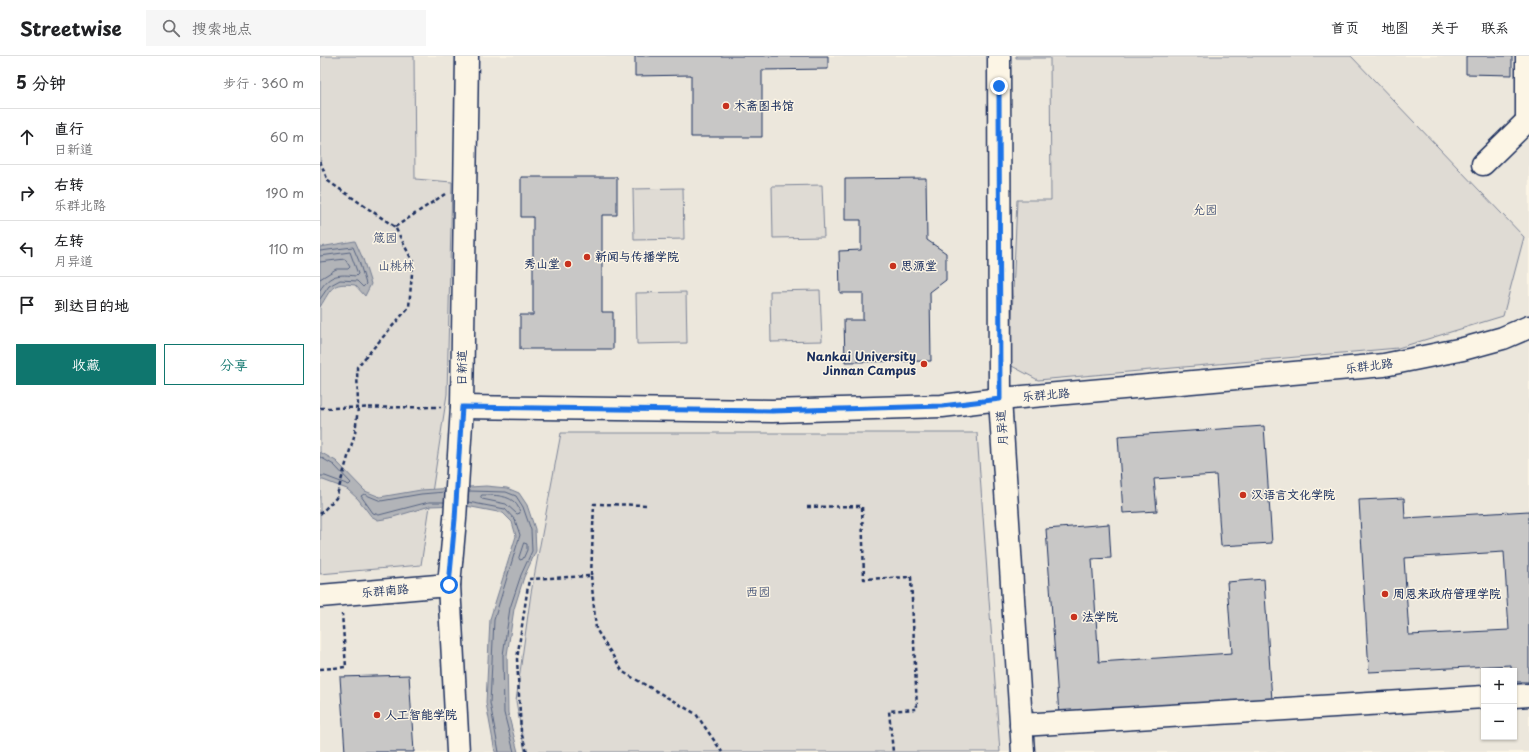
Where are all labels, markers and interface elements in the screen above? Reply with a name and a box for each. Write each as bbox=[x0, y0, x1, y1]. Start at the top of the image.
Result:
search box bbox=[146, 10, 426, 46]
text: Streetwise bbox=[20, 14, 122, 42]
text: 搜索地点 bbox=[192, 16, 252, 39]
icon: search bbox=[160, 17, 182, 39]
text: 首页 bbox=[1331, 17, 1359, 38]
text: 地图 bbox=[1381, 17, 1409, 38]
text: 关于 bbox=[1431, 17, 1459, 38]
text: 联系 bbox=[1481, 17, 1509, 38]
text: 5 分钟 bbox=[16, 69, 66, 95]
text: 步行 · 360 m bbox=[223, 73, 304, 92]
route end bbox=[990, 77, 1008, 95]
place label: 木斋图书馆 bbox=[734, 96, 794, 114]
marker: 木斋图书馆 bbox=[721, 101, 731, 111]
text: 直行 bbox=[54, 116, 84, 139]
icon: ahead bbox=[16, 126, 38, 148]
text: 60 m bbox=[270, 127, 304, 146]
text: 日新道 bbox=[54, 139, 93, 158]
text: 右转 bbox=[54, 172, 84, 195]
icon: right bbox=[16, 182, 38, 204]
text: 190 m bbox=[265, 183, 304, 202]
text: 乐群北路 bbox=[54, 195, 106, 214]
park label: 允园 bbox=[1193, 200, 1217, 218]
text: 左转 bbox=[54, 228, 84, 251]
park label: 箴园 bbox=[373, 228, 397, 246]
icon: left bbox=[16, 238, 38, 260]
text: 110 m bbox=[269, 239, 304, 258]
place label: 新闻与传播学院 bbox=[595, 247, 679, 265]
text: 月异道 bbox=[54, 251, 93, 270]
marker: 新闻与传播学院 bbox=[582, 252, 592, 262]
place label: 秀山堂 bbox=[524, 254, 560, 272]
park label: 山桃林 bbox=[378, 256, 414, 274]
place label: 思源堂 bbox=[901, 256, 937, 274]
marker: 秀山堂 bbox=[563, 259, 573, 269]
marker: 思源堂 bbox=[888, 261, 898, 271]
text: 到达目的地 bbox=[54, 293, 129, 316]
icon: arrive bbox=[16, 294, 38, 316]
button: 收藏 bbox=[16, 344, 156, 385]
button: 分享 bbox=[164, 344, 304, 385]
place label: Nankai University Jinnan Campus bbox=[807, 347, 916, 379]
street label: 日新道 bbox=[452, 350, 470, 386]
street label: 乐群北路 bbox=[1344, 353, 1394, 377]
marker: Nankai University Jinnan Campus bbox=[919, 359, 929, 369]
street label: 乐群北路 bbox=[1021, 383, 1071, 405]
street label: 月异道 bbox=[991, 409, 1011, 447]
place label: 汉语言文化学院 bbox=[1251, 485, 1335, 503]
marker: 汉语言文化学院 bbox=[1238, 490, 1248, 500]
route start bbox=[440, 576, 458, 594]
street label: 乐群南路 bbox=[360, 579, 410, 601]
park label: 西园 bbox=[746, 582, 770, 600]
place label: 周恩来政府管理学院 bbox=[1393, 584, 1501, 602]
marker: 周恩来政府管理学院 bbox=[1380, 589, 1390, 599]
place label: 法学院 bbox=[1082, 607, 1118, 625]
marker: 法学院 bbox=[1069, 612, 1079, 622]
map controls bbox=[1481, 668, 1517, 740]
button: + bbox=[1481, 668, 1517, 704]
button: − bbox=[1481, 704, 1517, 740]
place label: 人工智能学院 bbox=[385, 705, 457, 723]
marker: 人工智能学院 bbox=[372, 710, 382, 720]

